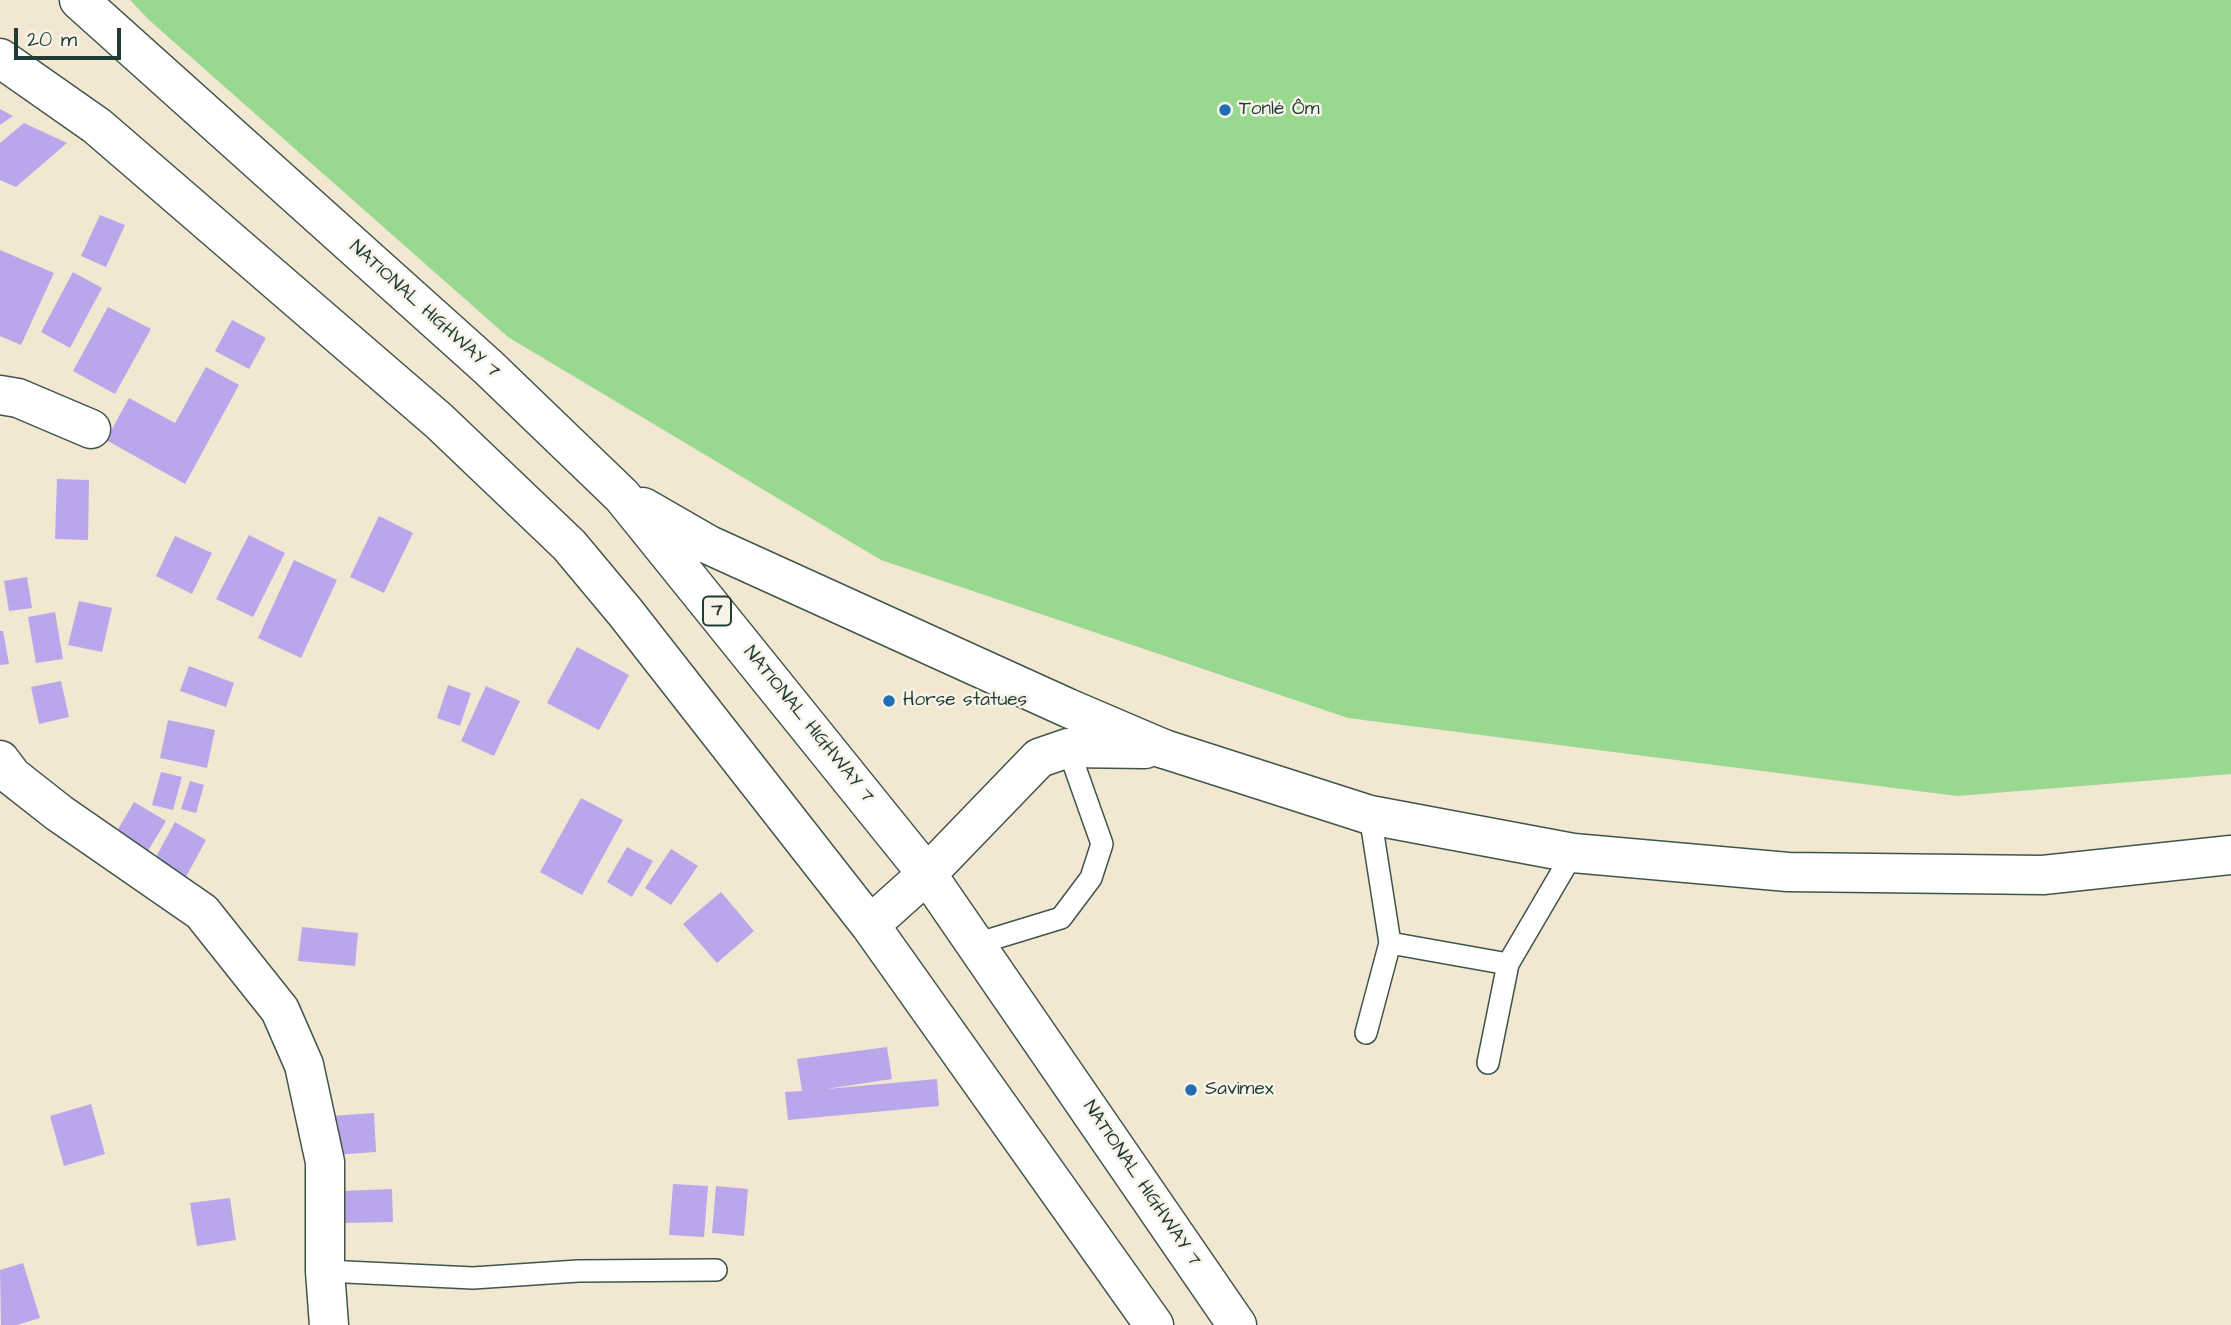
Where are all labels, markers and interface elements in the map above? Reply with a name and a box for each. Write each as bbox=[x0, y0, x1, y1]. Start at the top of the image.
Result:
scale bar bbox=[18, 14, 124, 58]
text: 20 m bbox=[27, 25, 77, 54]
place label: Tonlé Ôm bbox=[1239, 99, 1319, 121]
marker: Tonlé Ôm bbox=[1217, 102, 1233, 118]
street label: NATIONAL HIGHWAY 7 bbox=[344, 236, 504, 384]
road number: 7 bbox=[703, 596, 731, 626]
street label: NATIONAL HIGHWAY 7 bbox=[738, 642, 878, 808]
place label: Horse statues bbox=[903, 690, 1027, 712]
marker: Horse statues bbox=[881, 693, 897, 709]
place label: Savimex bbox=[1205, 1079, 1274, 1101]
marker: Savimex bbox=[1183, 1082, 1199, 1098]
street label: NATIONAL HIGHWAY 7 bbox=[1077, 1097, 1205, 1271]

